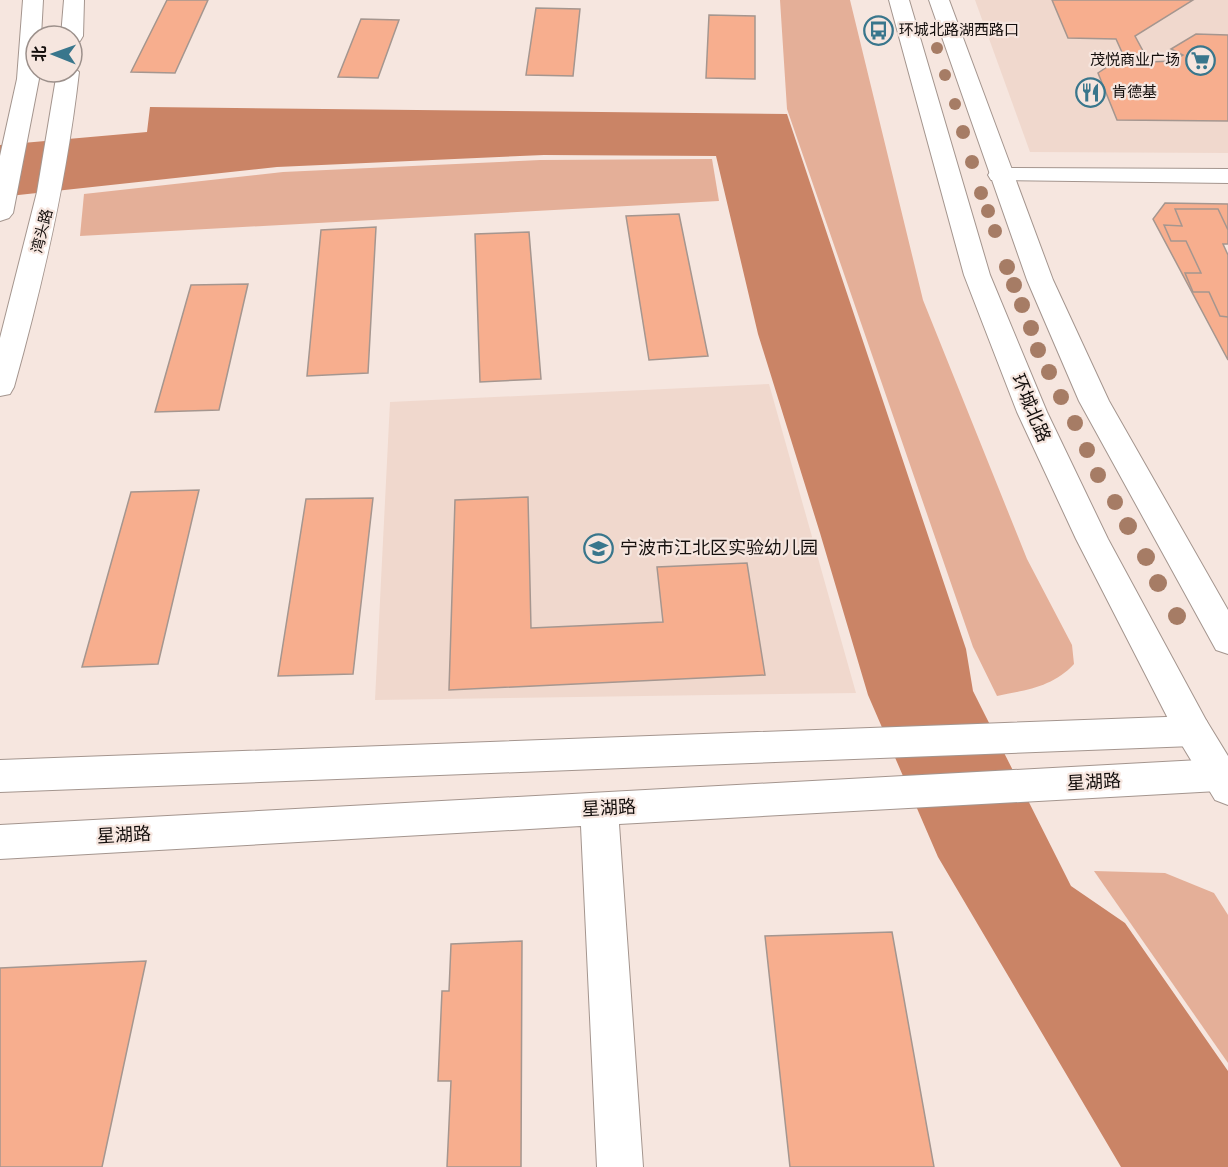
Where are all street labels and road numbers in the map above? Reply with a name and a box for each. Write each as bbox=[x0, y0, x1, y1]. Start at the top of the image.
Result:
street label: 湾头路 bbox=[27, 207, 56, 255]
street label: 环城北路 bbox=[1007, 370, 1056, 445]
street label: 星湖路 bbox=[1066, 769, 1122, 794]
street label: 星湖路 bbox=[581, 795, 637, 820]
street label: 星湖路 bbox=[96, 822, 152, 847]

